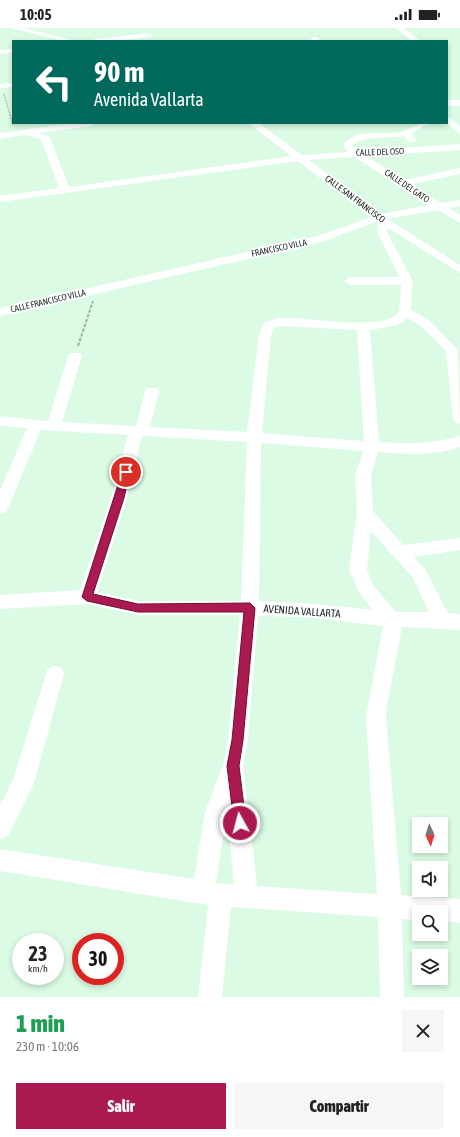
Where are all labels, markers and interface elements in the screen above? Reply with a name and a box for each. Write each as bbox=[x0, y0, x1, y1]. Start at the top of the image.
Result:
text: 10:05 bbox=[20, 6, 51, 23]
icon: left bbox=[28, 56, 80, 108]
text: 90 m bbox=[94, 56, 144, 88]
text: Avenida Vallarta bbox=[94, 89, 204, 110]
street label: CALLE DEL OSO bbox=[356, 146, 404, 158]
street label: CALLE DEL GATO bbox=[383, 167, 431, 205]
street label: CALLE SAN FRANCISCO bbox=[323, 173, 387, 225]
street label: FRANCISCO VILLA bbox=[250, 237, 308, 259]
street label: CALLE FRANCISCO VILLA bbox=[9, 287, 87, 315]
pin bbox=[109, 455, 143, 489]
icon: arrive bbox=[115, 461, 137, 483]
street label: AVENIDA VALLARTA bbox=[263, 602, 342, 620]
position arrow bbox=[219, 802, 261, 844]
north arrow bbox=[412, 817, 448, 853]
map controls bbox=[412, 817, 448, 985]
button: sound bbox=[412, 861, 448, 897]
button: search bbox=[412, 905, 448, 941]
speed limit sign: 30 bbox=[72, 933, 124, 985]
text: 23 bbox=[29, 942, 47, 965]
button: layers bbox=[412, 949, 448, 985]
text: km/h bbox=[28, 963, 48, 974]
text: 1 min bbox=[16, 1010, 65, 1037]
button: close bbox=[402, 1010, 444, 1052]
text: 230 m · 10:06 bbox=[16, 1039, 79, 1054]
button: Salir bbox=[16, 1083, 226, 1129]
button: Compartir bbox=[234, 1083, 444, 1129]

